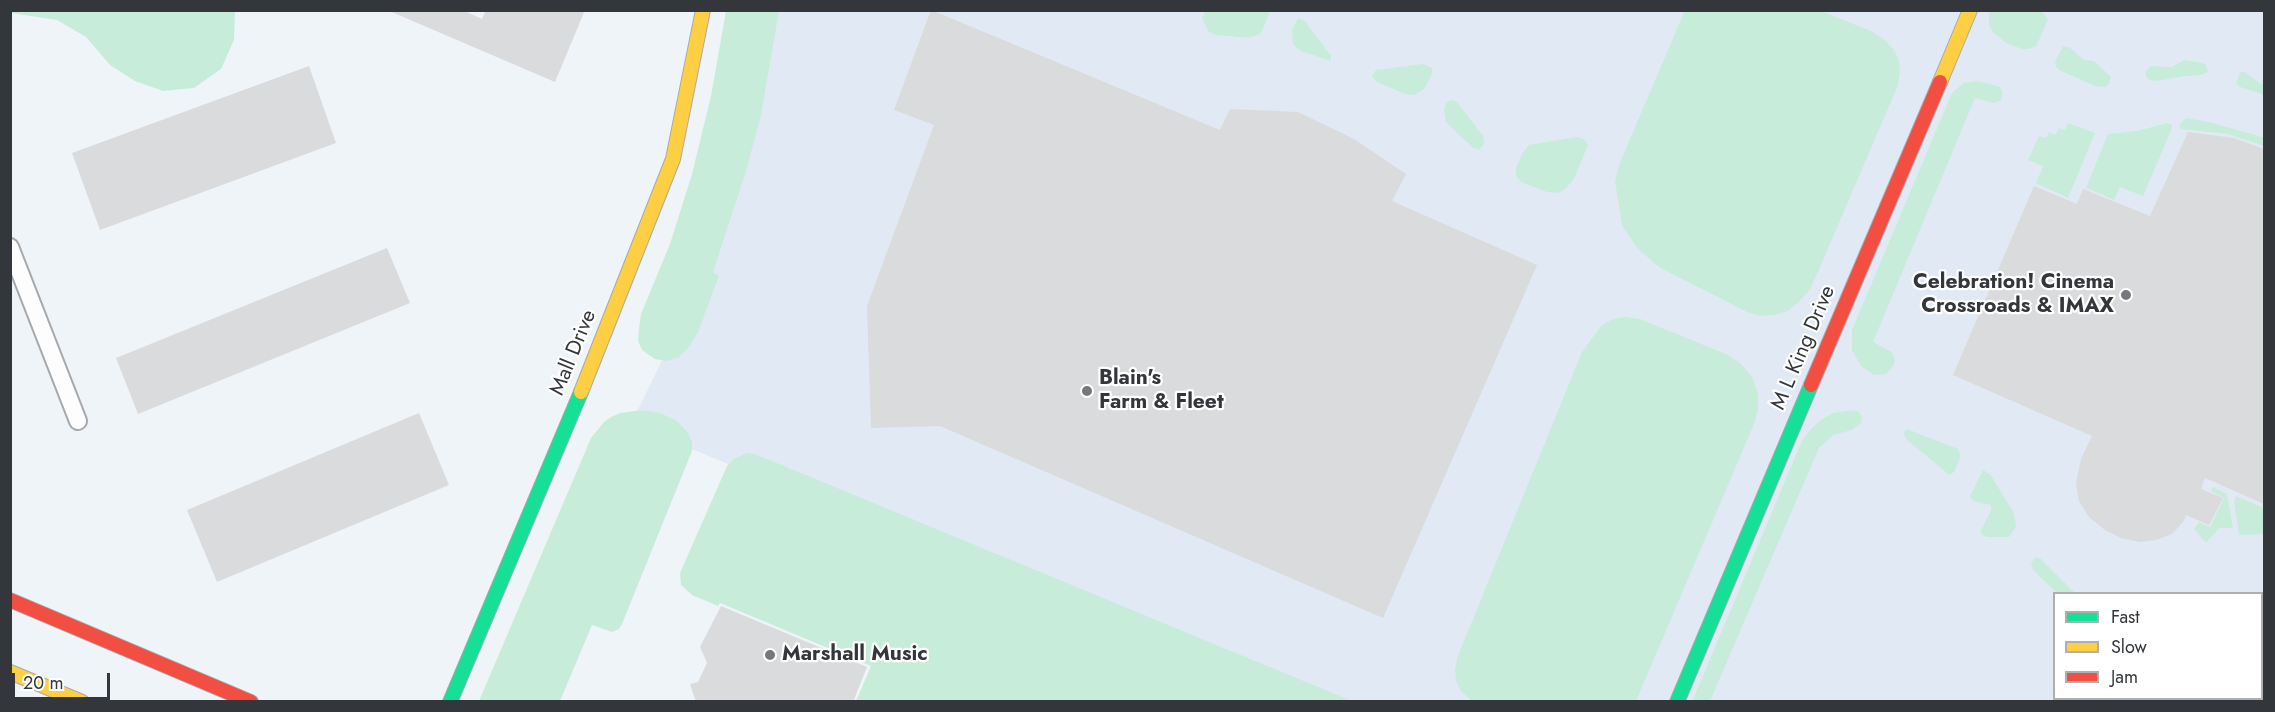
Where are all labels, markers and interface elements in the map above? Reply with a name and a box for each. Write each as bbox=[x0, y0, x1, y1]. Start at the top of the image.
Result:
place label: Celebration! Cinema Crossroads & IMAX bbox=[1913, 270, 2114, 320]
street label: M L King Drive bbox=[1767, 282, 1841, 414]
marker: Celebration! Cinema Crossroads & IMAX bbox=[2119, 288, 2133, 302]
street label: Mall Drive bbox=[546, 307, 602, 399]
place label: Blain's Farm & Fleet bbox=[1099, 366, 1224, 416]
marker: Blain's Farm & Fleet bbox=[1080, 384, 1094, 398]
legend bbox=[2053, 592, 2263, 700]
text: Fast bbox=[2111, 604, 2140, 630]
text: Slow bbox=[2111, 634, 2147, 660]
place label: Marshall Music bbox=[782, 642, 928, 668]
marker: Marshall Music bbox=[763, 648, 777, 662]
scale bar bbox=[15, 661, 112, 699]
text: Jam bbox=[2111, 664, 2138, 690]
text: 20 m bbox=[23, 670, 63, 696]

